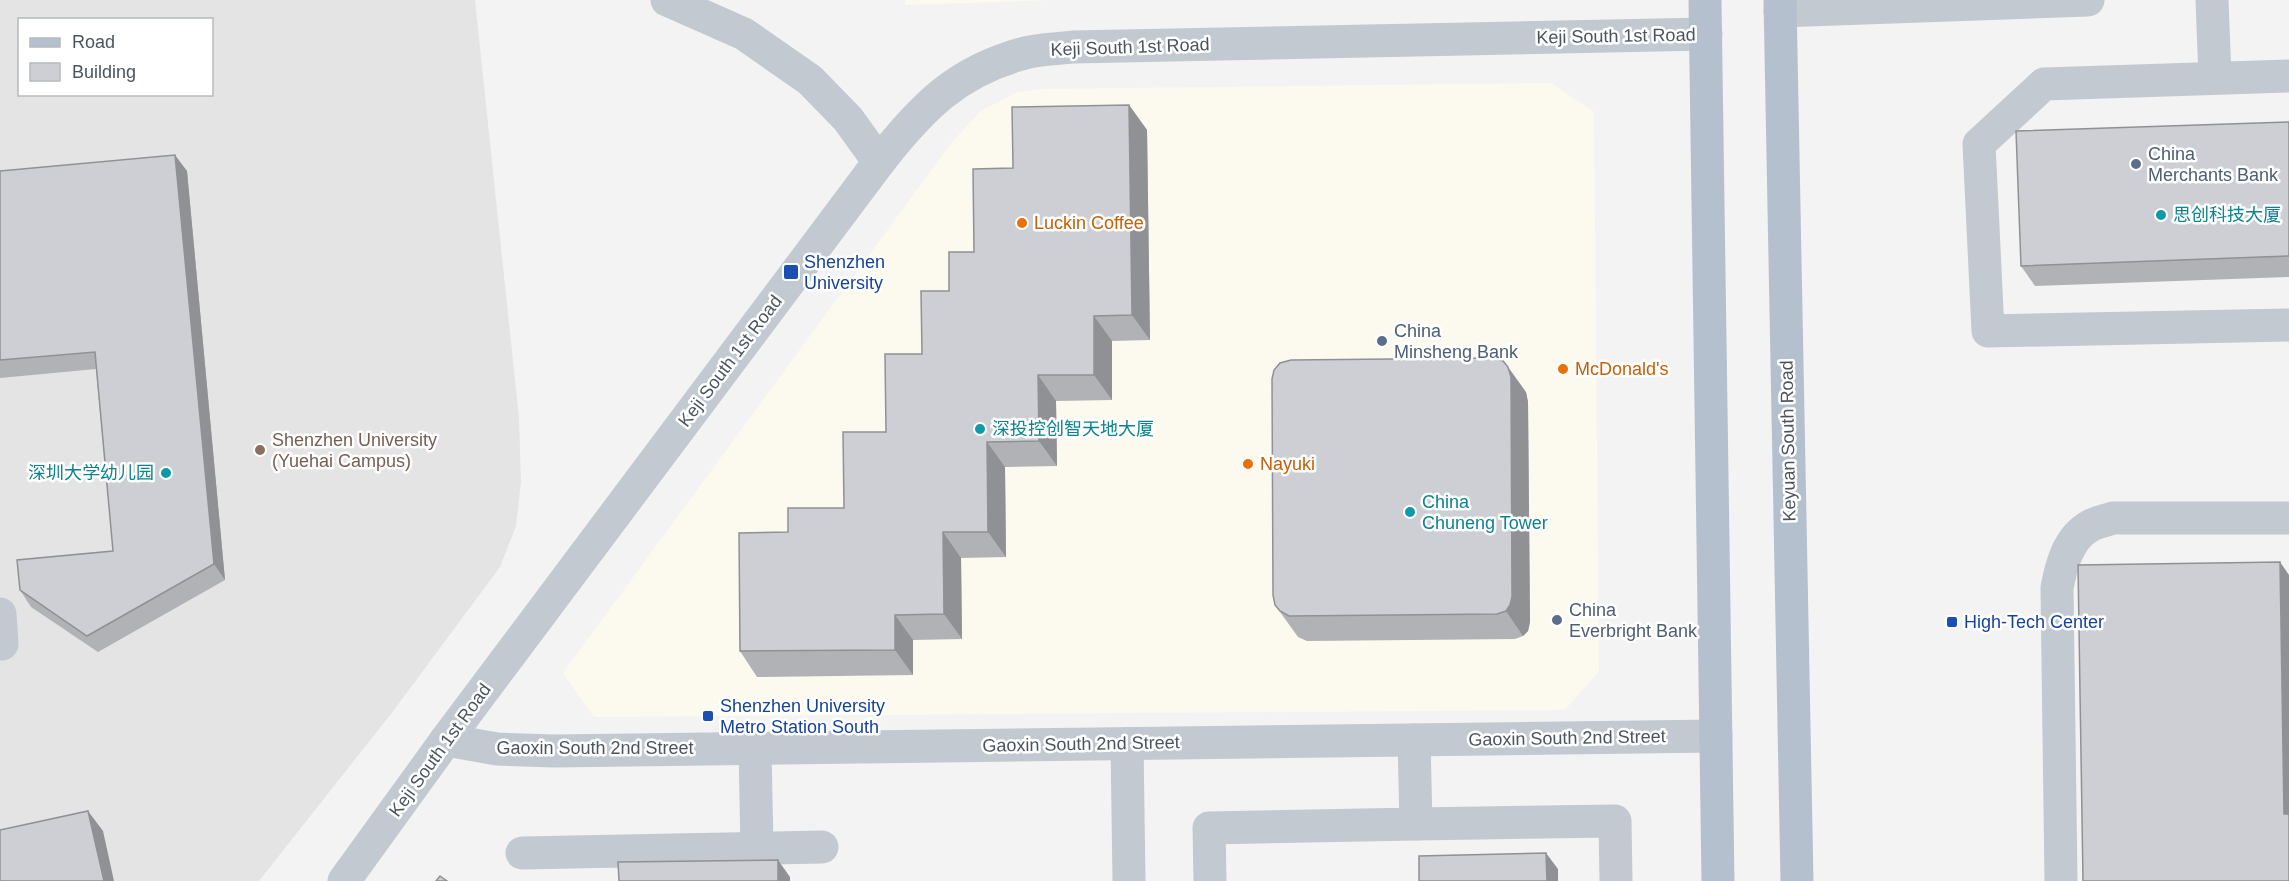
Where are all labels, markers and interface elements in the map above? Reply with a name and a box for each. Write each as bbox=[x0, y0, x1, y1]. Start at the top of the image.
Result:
legend bbox=[18, 18, 213, 96]
street label: Keji South 1st Road bbox=[1536, 25, 1696, 47]
text: Road bbox=[72, 32, 115, 52]
street label: Keji South 1st Road bbox=[1050, 34, 1210, 60]
text: Building bbox=[72, 62, 136, 82]
place label: China Merchants Bank bbox=[2148, 144, 2279, 185]
marker: China Merchants Bank bbox=[2129, 157, 2143, 171]
place label: 思创科技大厦 bbox=[2173, 205, 2281, 225]
marker: 思创科技大厦 bbox=[2154, 208, 2168, 222]
place label: Luckin Coffee bbox=[1034, 213, 1144, 233]
marker: Luckin Coffee bbox=[1015, 216, 1029, 230]
place label: Shenzhen University bbox=[804, 252, 885, 293]
marker: Shenzhen University bbox=[782, 263, 800, 281]
street label: Keji South 1st Road bbox=[674, 291, 786, 431]
place label: China Minsheng Bank bbox=[1394, 321, 1519, 362]
marker: China Minsheng Bank bbox=[1375, 334, 1389, 348]
place label: McDonald's bbox=[1575, 359, 1668, 379]
street label: Keyuan South Road bbox=[1777, 360, 1799, 522]
marker: McDonald's bbox=[1556, 362, 1570, 376]
place label: 深投控创智天地大厦 bbox=[992, 419, 1154, 439]
marker: 深投控创智天地大厦 bbox=[973, 422, 987, 436]
place label: Shenzhen University (Yuehai Campus) bbox=[272, 430, 437, 471]
marker: Shenzhen University (Yuehai Campus) bbox=[253, 443, 267, 457]
place label: Nayuki bbox=[1260, 454, 1315, 474]
marker: Nayuki bbox=[1241, 457, 1255, 471]
place label: 深圳大学幼儿园 bbox=[28, 463, 154, 483]
marker: 深圳大学幼儿园 bbox=[159, 466, 173, 480]
place label: China Chuneng Tower bbox=[1422, 492, 1548, 533]
marker: China Chuneng Tower bbox=[1403, 505, 1417, 519]
place label: China Everbright Bank bbox=[1569, 600, 1698, 641]
place label: High-Tech Center bbox=[1964, 612, 2104, 632]
marker: China Everbright Bank bbox=[1550, 613, 1564, 627]
marker: High-Tech Center bbox=[1945, 615, 1959, 629]
street label: Keji South 1st Road bbox=[385, 680, 495, 820]
place label: Shenzhen University Metro Station South bbox=[720, 696, 885, 737]
marker: Shenzhen University Metro Station South bbox=[701, 709, 715, 723]
street label: Gaoxin South 2nd Street bbox=[1468, 726, 1666, 750]
street label: Gaoxin South 2nd Street bbox=[982, 732, 1180, 756]
street label: Gaoxin South 2nd Street bbox=[496, 738, 694, 758]

